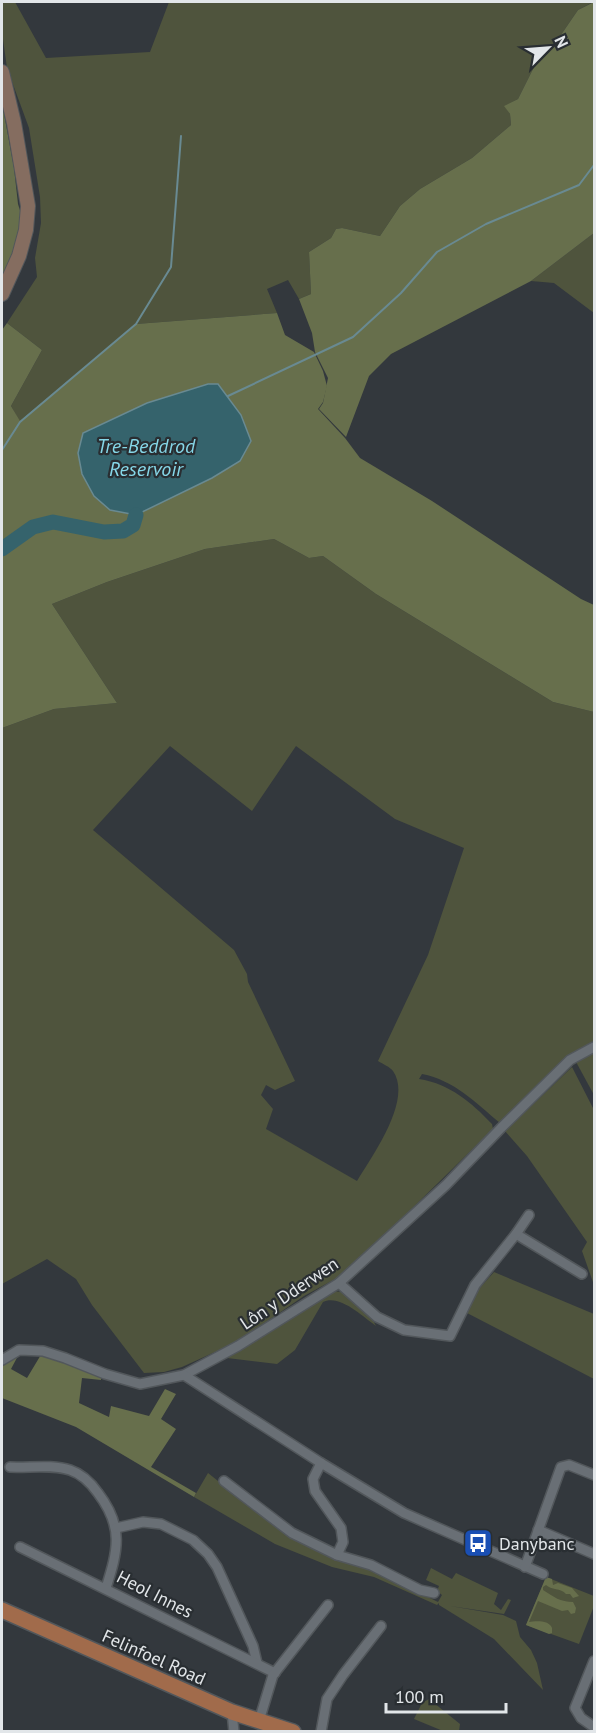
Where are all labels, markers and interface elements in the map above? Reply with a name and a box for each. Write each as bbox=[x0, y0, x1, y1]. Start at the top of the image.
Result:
north arrow bbox=[518, 18, 578, 78]
text: N bbox=[550, 33, 573, 51]
water label: Tre-Beddrod Reservoir bbox=[97, 433, 196, 482]
street label: Lôn y Dderwen bbox=[235, 1252, 343, 1334]
bus stop icon: Danybanc bbox=[462, 1527, 494, 1559]
place label: Danybanc bbox=[499, 1532, 575, 1555]
street label: Heol Innes bbox=[113, 1565, 197, 1623]
street label: Felinfoel Road bbox=[99, 1624, 209, 1690]
scale bar bbox=[386, 1676, 506, 1714]
text: 100 m bbox=[395, 1685, 444, 1708]

